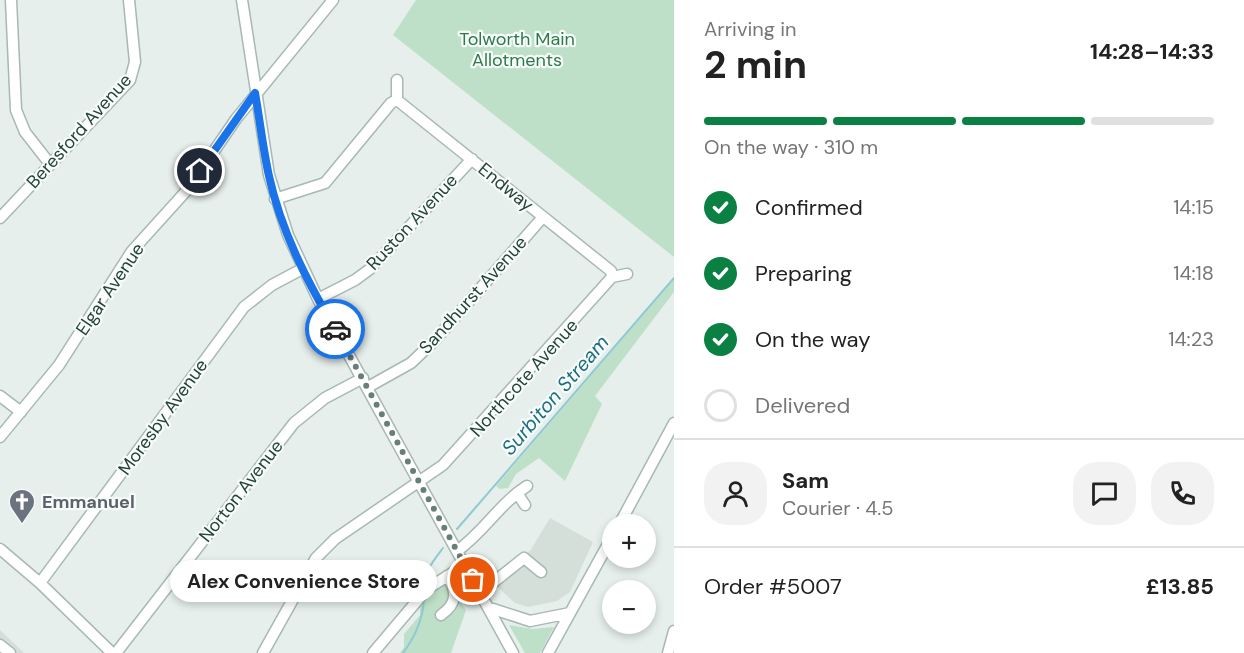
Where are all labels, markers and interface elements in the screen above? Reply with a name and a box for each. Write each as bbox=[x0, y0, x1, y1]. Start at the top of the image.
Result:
text: Arriving in bbox=[704, 16, 796, 42]
park label: Tolworth Main Allotments bbox=[459, 27, 575, 72]
text: 14:28–14:33 bbox=[1090, 37, 1214, 66]
text: 2 min bbox=[704, 39, 807, 90]
street label: Beresford Avenue bbox=[21, 68, 137, 194]
text: On the way · 310 m bbox=[704, 134, 878, 160]
pin bbox=[174, 145, 225, 196]
icon: home bbox=[183, 154, 216, 187]
street label: Endway bbox=[473, 157, 539, 217]
street label: Ruston Avenue bbox=[361, 169, 463, 275]
icon: check bbox=[704, 191, 737, 224]
text: Confirmed bbox=[755, 193, 863, 222]
text: 14:15 bbox=[1173, 194, 1214, 220]
street label: Sandhurst Avenue bbox=[414, 231, 532, 359]
street label: Elgar Avenue bbox=[70, 238, 150, 340]
icon: check bbox=[704, 257, 737, 290]
text: Preparing bbox=[755, 259, 852, 288]
text: 14:18 bbox=[1173, 260, 1214, 286]
courier bbox=[305, 299, 365, 359]
icon: car bbox=[319, 313, 352, 346]
street label: Northcote Avenue bbox=[465, 314, 583, 442]
icon: check bbox=[704, 323, 737, 356]
text: On the way bbox=[755, 325, 870, 354]
text: 14:23 bbox=[1168, 326, 1214, 352]
water label: Surbiton Stream bbox=[496, 330, 614, 460]
street label: Moresby Avenue bbox=[113, 354, 213, 480]
text: Delivered bbox=[755, 391, 850, 420]
street label: Norton Avenue bbox=[194, 435, 288, 547]
button: person bbox=[704, 462, 767, 525]
button: chat bbox=[1073, 462, 1136, 525]
button: phone bbox=[1151, 462, 1214, 525]
text: Sam bbox=[782, 466, 829, 495]
church icon: Emmanuel bbox=[7, 487, 37, 525]
place label: Emmanuel bbox=[42, 490, 135, 514]
text: Courier · 4.5 bbox=[782, 495, 894, 521]
map controls bbox=[602, 514, 656, 634]
button: + bbox=[602, 514, 656, 568]
pin bbox=[447, 554, 498, 605]
callout: Alex Convenience Store bbox=[170, 559, 437, 601]
icon: bag bbox=[456, 563, 489, 596]
text: Alex Convenience Store bbox=[187, 568, 420, 594]
text: Order #5007 bbox=[704, 572, 842, 601]
text: £13.85 bbox=[1146, 572, 1214, 601]
button: − bbox=[602, 580, 656, 634]

